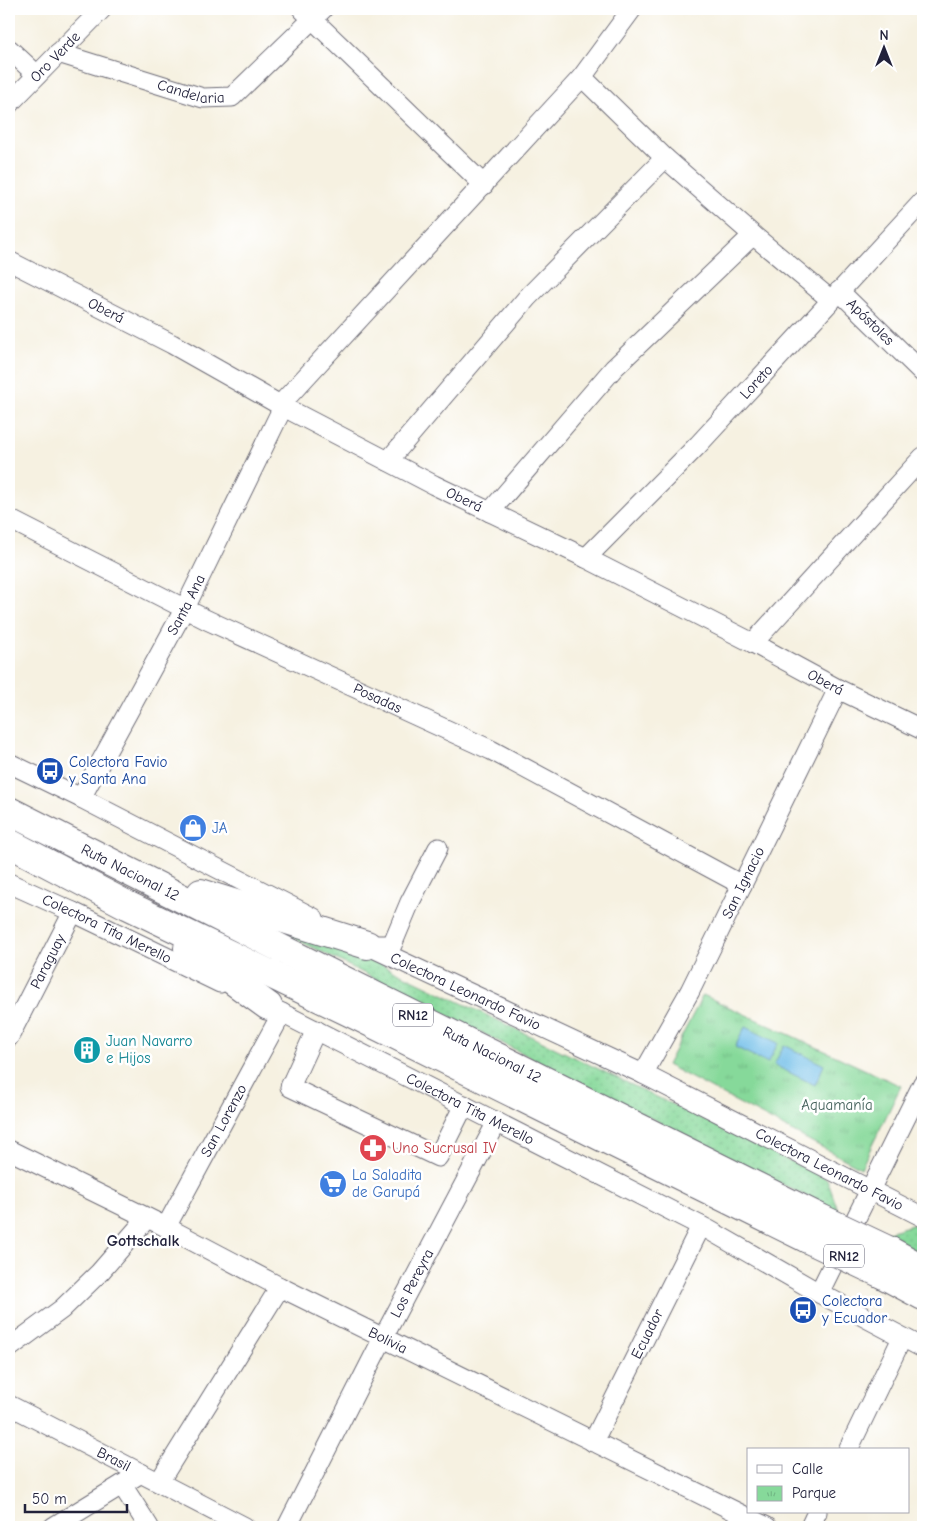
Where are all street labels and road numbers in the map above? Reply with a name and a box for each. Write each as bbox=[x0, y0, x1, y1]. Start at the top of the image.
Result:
street label: Oro Verde bbox=[26, 27, 84, 86]
street label: Candelaria bbox=[155, 75, 225, 107]
street label: Oberá bbox=[85, 294, 127, 327]
street label: Apóstoles bbox=[843, 294, 898, 349]
street label: Loreto bbox=[736, 361, 777, 403]
street label: Oberá bbox=[443, 483, 485, 516]
street label: Santa Ana bbox=[163, 571, 209, 638]
street label: Oberá bbox=[804, 665, 846, 699]
street label: Posadas bbox=[351, 679, 405, 717]
street label: Ruta Nacional 12 bbox=[78, 840, 182, 905]
street label: San Ignacio bbox=[718, 844, 768, 922]
street label: Colectora Tita Merello bbox=[39, 890, 174, 967]
street label: Paraguay bbox=[26, 931, 69, 992]
street label: Colectora Leonardo Favio bbox=[388, 948, 544, 1034]
road number: RN12 bbox=[393, 1004, 433, 1026]
street label: Ruta Nacional 12 bbox=[440, 1022, 544, 1087]
street label: Colectora Tita Merello bbox=[403, 1069, 537, 1149]
street label: San Lorenzo bbox=[197, 1081, 251, 1160]
street label: Colectora Leonardo Favio bbox=[752, 1124, 906, 1214]
road number: RN12 bbox=[824, 1244, 864, 1268]
street label: Los Pereyra bbox=[386, 1246, 437, 1321]
street label: Ecuador bbox=[627, 1306, 667, 1362]
street label: Bolivia bbox=[365, 1323, 410, 1357]
street label: Brasil bbox=[94, 1443, 134, 1475]

